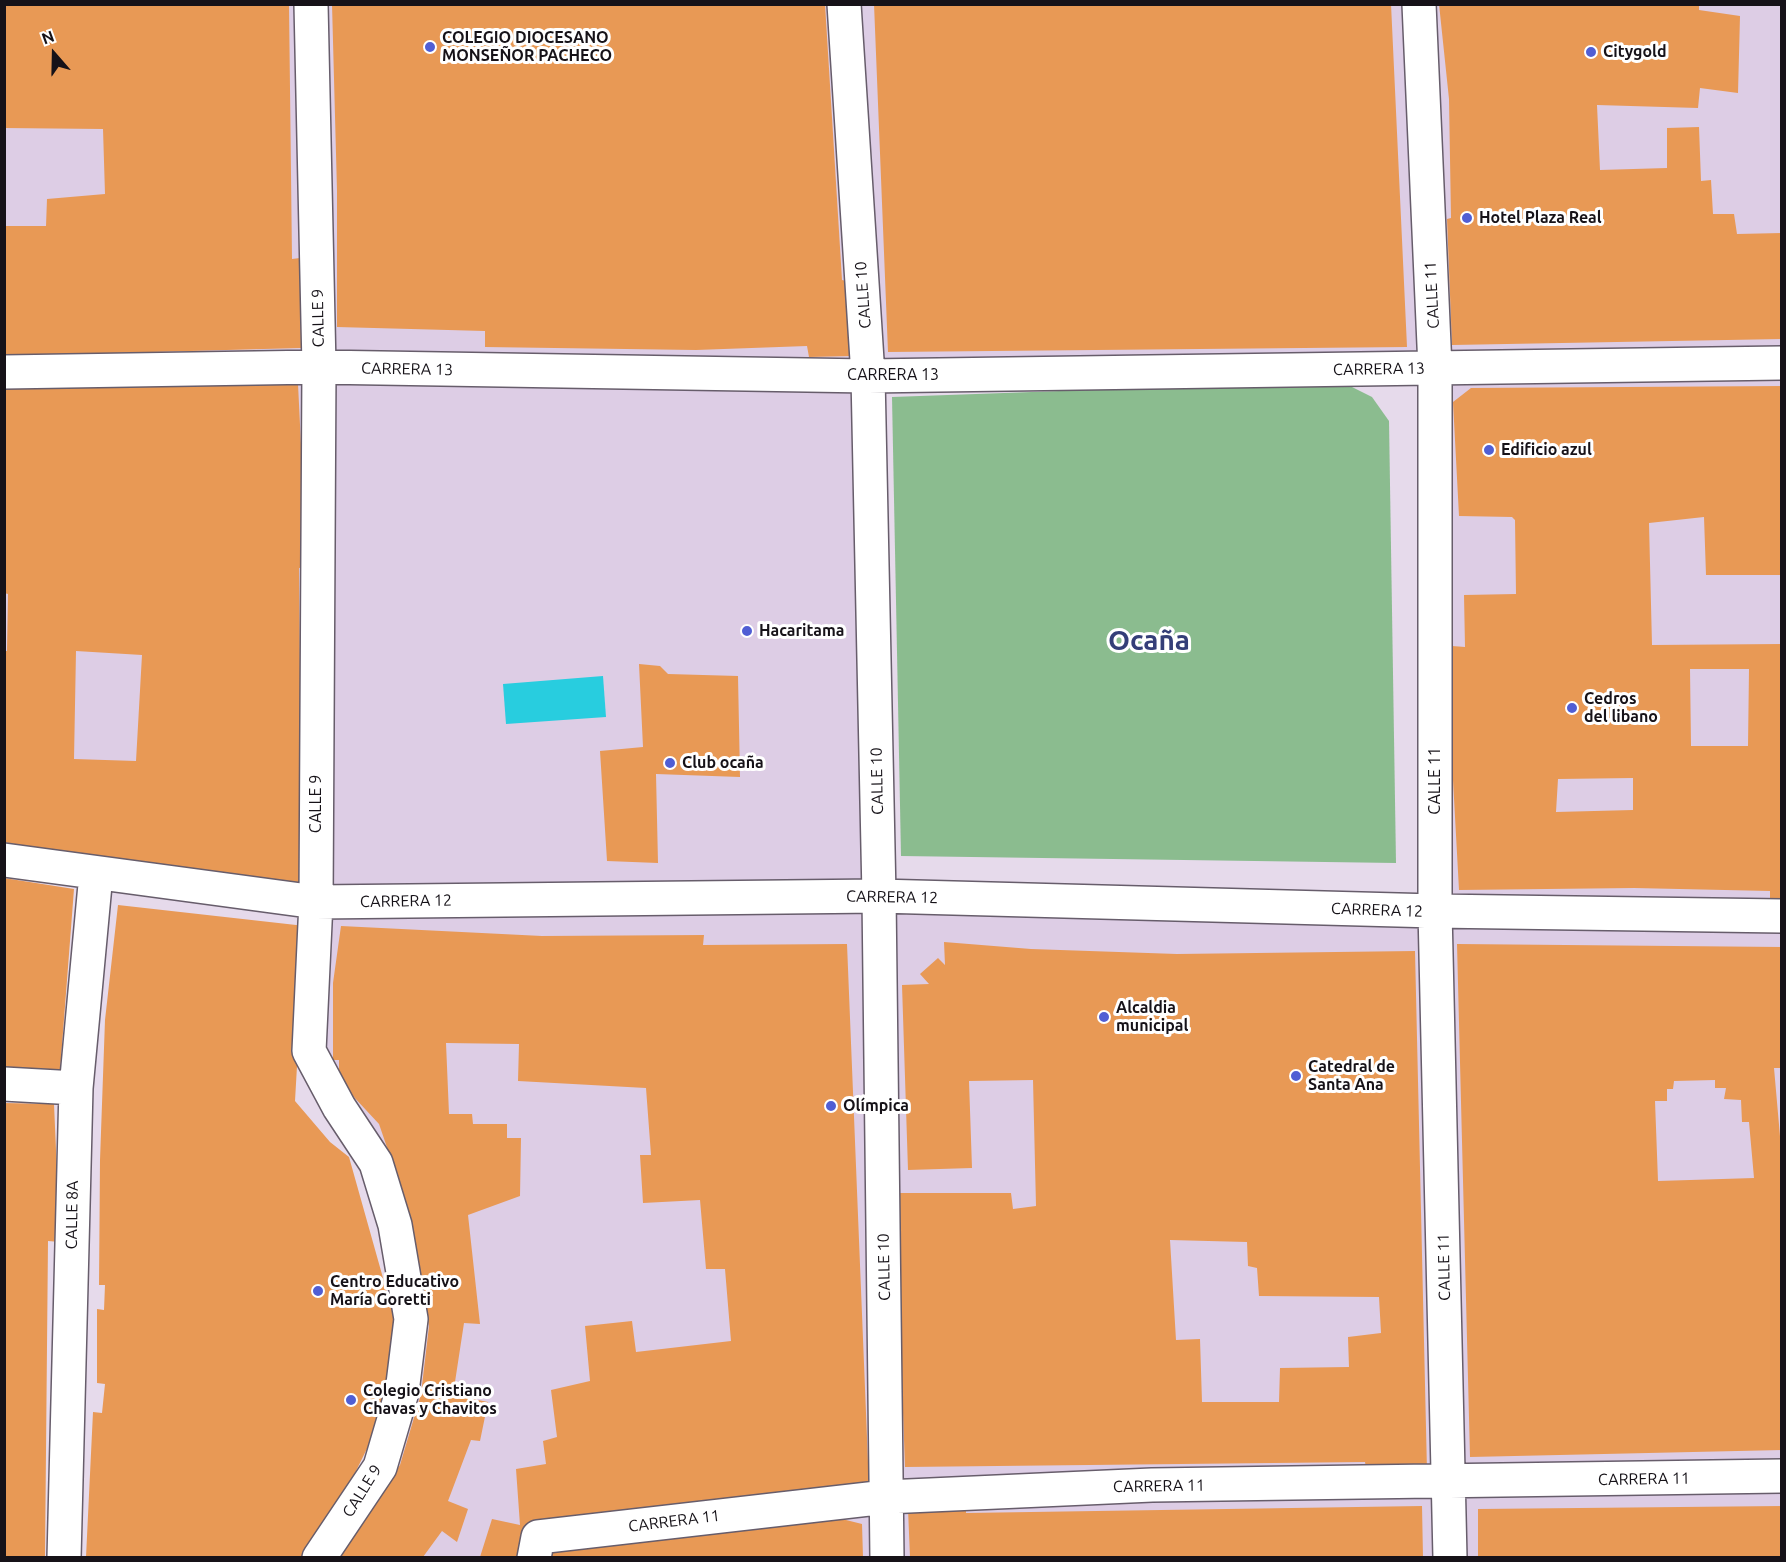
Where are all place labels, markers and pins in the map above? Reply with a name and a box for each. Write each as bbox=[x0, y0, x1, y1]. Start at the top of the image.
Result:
place label: COLEGIO DIOCESANO MONSEÑOR PACHECO bbox=[442, 28, 612, 66]
marker: COLEGIO DIOCESANO MONSEÑOR PACHECO bbox=[423, 40, 437, 54]
place label: Citygold bbox=[1603, 42, 1666, 62]
marker: Citygold bbox=[1584, 45, 1598, 59]
place label: Hotel Plaza Real bbox=[1479, 208, 1602, 228]
marker: Hotel Plaza Real bbox=[1460, 211, 1474, 225]
place label: Edificio azul bbox=[1501, 440, 1592, 460]
marker: Edificio azul bbox=[1482, 443, 1496, 457]
place label: Hacaritama bbox=[759, 621, 844, 641]
marker: Hacaritama bbox=[740, 624, 754, 638]
place label: Cedros del libano bbox=[1584, 689, 1658, 727]
marker: Cedros del libano bbox=[1565, 701, 1579, 715]
place label: Club ocaña bbox=[682, 753, 764, 773]
marker: Club ocaña bbox=[663, 756, 677, 770]
place label: Alcaldia municipal bbox=[1116, 998, 1188, 1036]
marker: Alcaldia municipal bbox=[1097, 1010, 1111, 1024]
place label: Catedral de Santa Ana bbox=[1308, 1057, 1395, 1095]
marker: Catedral de Santa Ana bbox=[1289, 1069, 1303, 1083]
place label: Olímpica bbox=[843, 1096, 909, 1116]
marker: Olímpica bbox=[824, 1099, 838, 1113]
place label: Centro Educativo María Goretti bbox=[330, 1272, 459, 1310]
marker: Centro Educativo María Goretti bbox=[311, 1284, 325, 1298]
place label: Colegio Cristiano Chavas y Chavitos bbox=[363, 1381, 497, 1419]
marker: Colegio Cristiano Chavas y Chavitos bbox=[344, 1393, 358, 1407]

